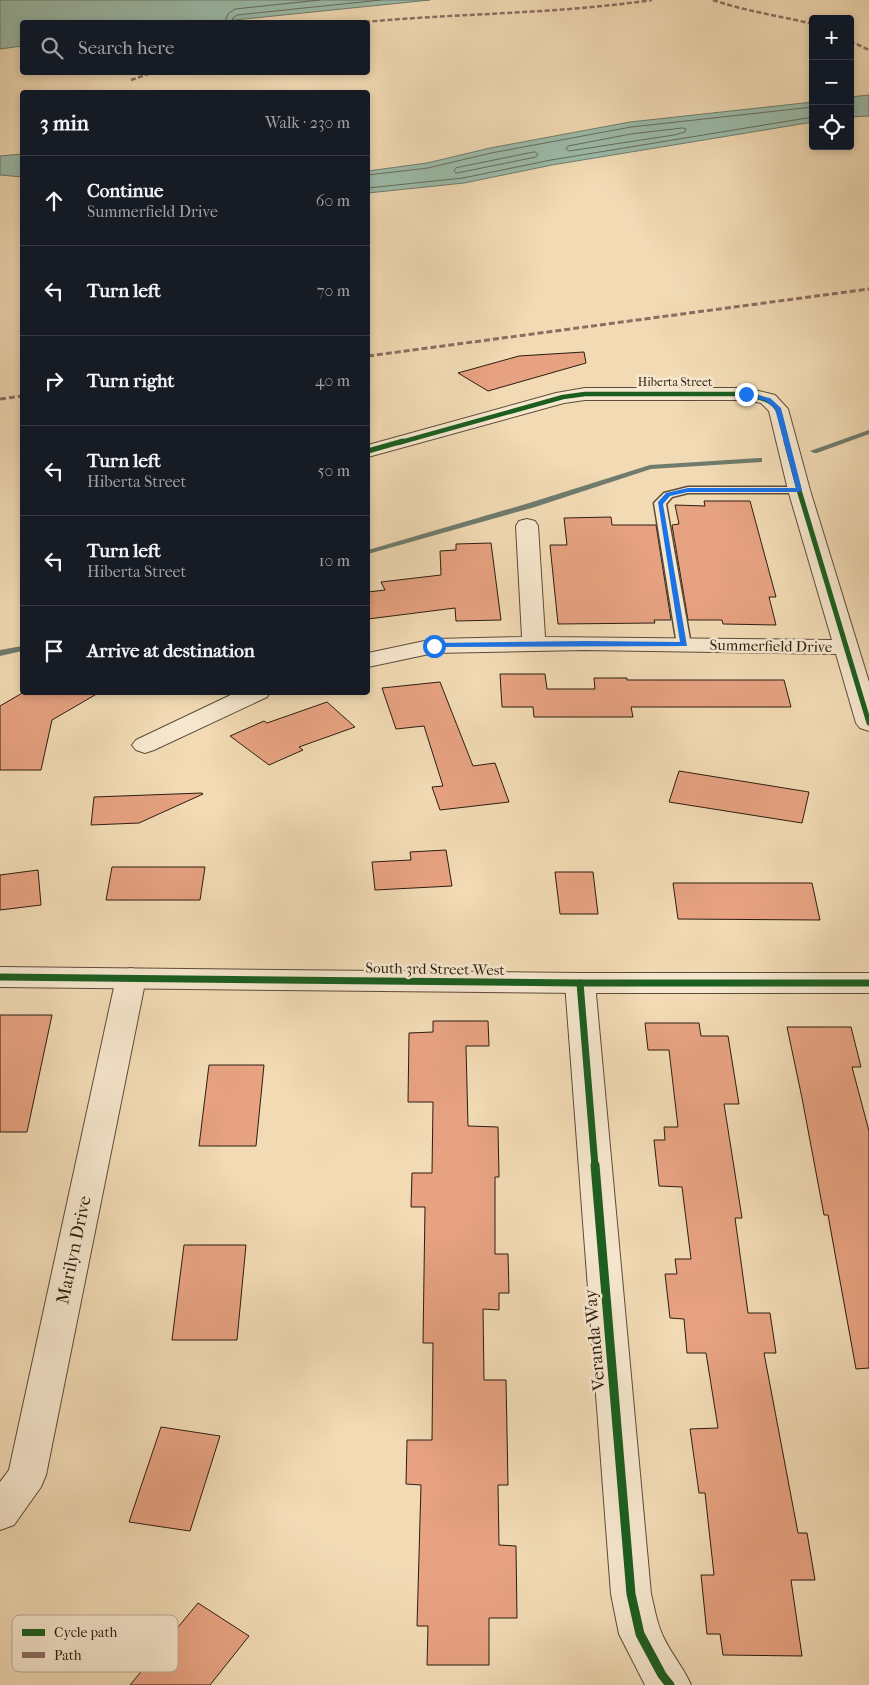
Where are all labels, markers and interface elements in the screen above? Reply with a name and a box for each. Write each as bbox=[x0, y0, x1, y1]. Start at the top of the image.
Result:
map controls bbox=[809, 15, 854, 150]
button: + bbox=[809, 15, 854, 60]
search box bbox=[20, 20, 370, 75]
icon: search bbox=[38, 34, 66, 62]
text: Search here bbox=[78, 37, 174, 59]
button: − bbox=[809, 60, 854, 105]
button: locate bbox=[809, 105, 854, 150]
text: 3 min bbox=[40, 111, 89, 135]
text: Walk · 230 m bbox=[265, 113, 350, 132]
text: Continue bbox=[87, 180, 163, 202]
icon: ahead bbox=[40, 187, 68, 215]
text: 60 m bbox=[316, 191, 350, 210]
text: Summerfield Drive bbox=[87, 202, 218, 221]
icon: left bbox=[40, 277, 68, 305]
text: Turn left bbox=[87, 280, 161, 302]
text: 70 m bbox=[317, 281, 350, 300]
icon: right bbox=[40, 367, 68, 395]
text: Turn right bbox=[87, 370, 174, 392]
text: 40 m bbox=[315, 371, 350, 390]
street label: Hiberta Street bbox=[638, 375, 713, 389]
route end bbox=[735, 383, 758, 406]
text: Turn left bbox=[87, 450, 161, 472]
icon: left bbox=[40, 457, 68, 485]
text: 50 m bbox=[318, 461, 350, 480]
text: Hiberta Street bbox=[87, 472, 186, 491]
text: Turn left bbox=[87, 540, 161, 562]
icon: left bbox=[40, 547, 68, 575]
text: 10 m bbox=[319, 551, 350, 570]
text: Hiberta Street bbox=[87, 562, 186, 581]
route start bbox=[423, 635, 446, 658]
street label: Summerfield Drive bbox=[710, 636, 833, 656]
icon: arrive bbox=[40, 637, 68, 665]
text: Arrive at destination bbox=[87, 640, 255, 662]
street label: South 3rd Street West bbox=[365, 959, 505, 979]
street label: Marilyn Drive bbox=[52, 1194, 96, 1306]
street label: Veranda Way bbox=[580, 1287, 610, 1393]
legend bbox=[12, 1615, 178, 1672]
text: Cycle path bbox=[54, 1624, 118, 1641]
text: Path bbox=[54, 1647, 82, 1664]

